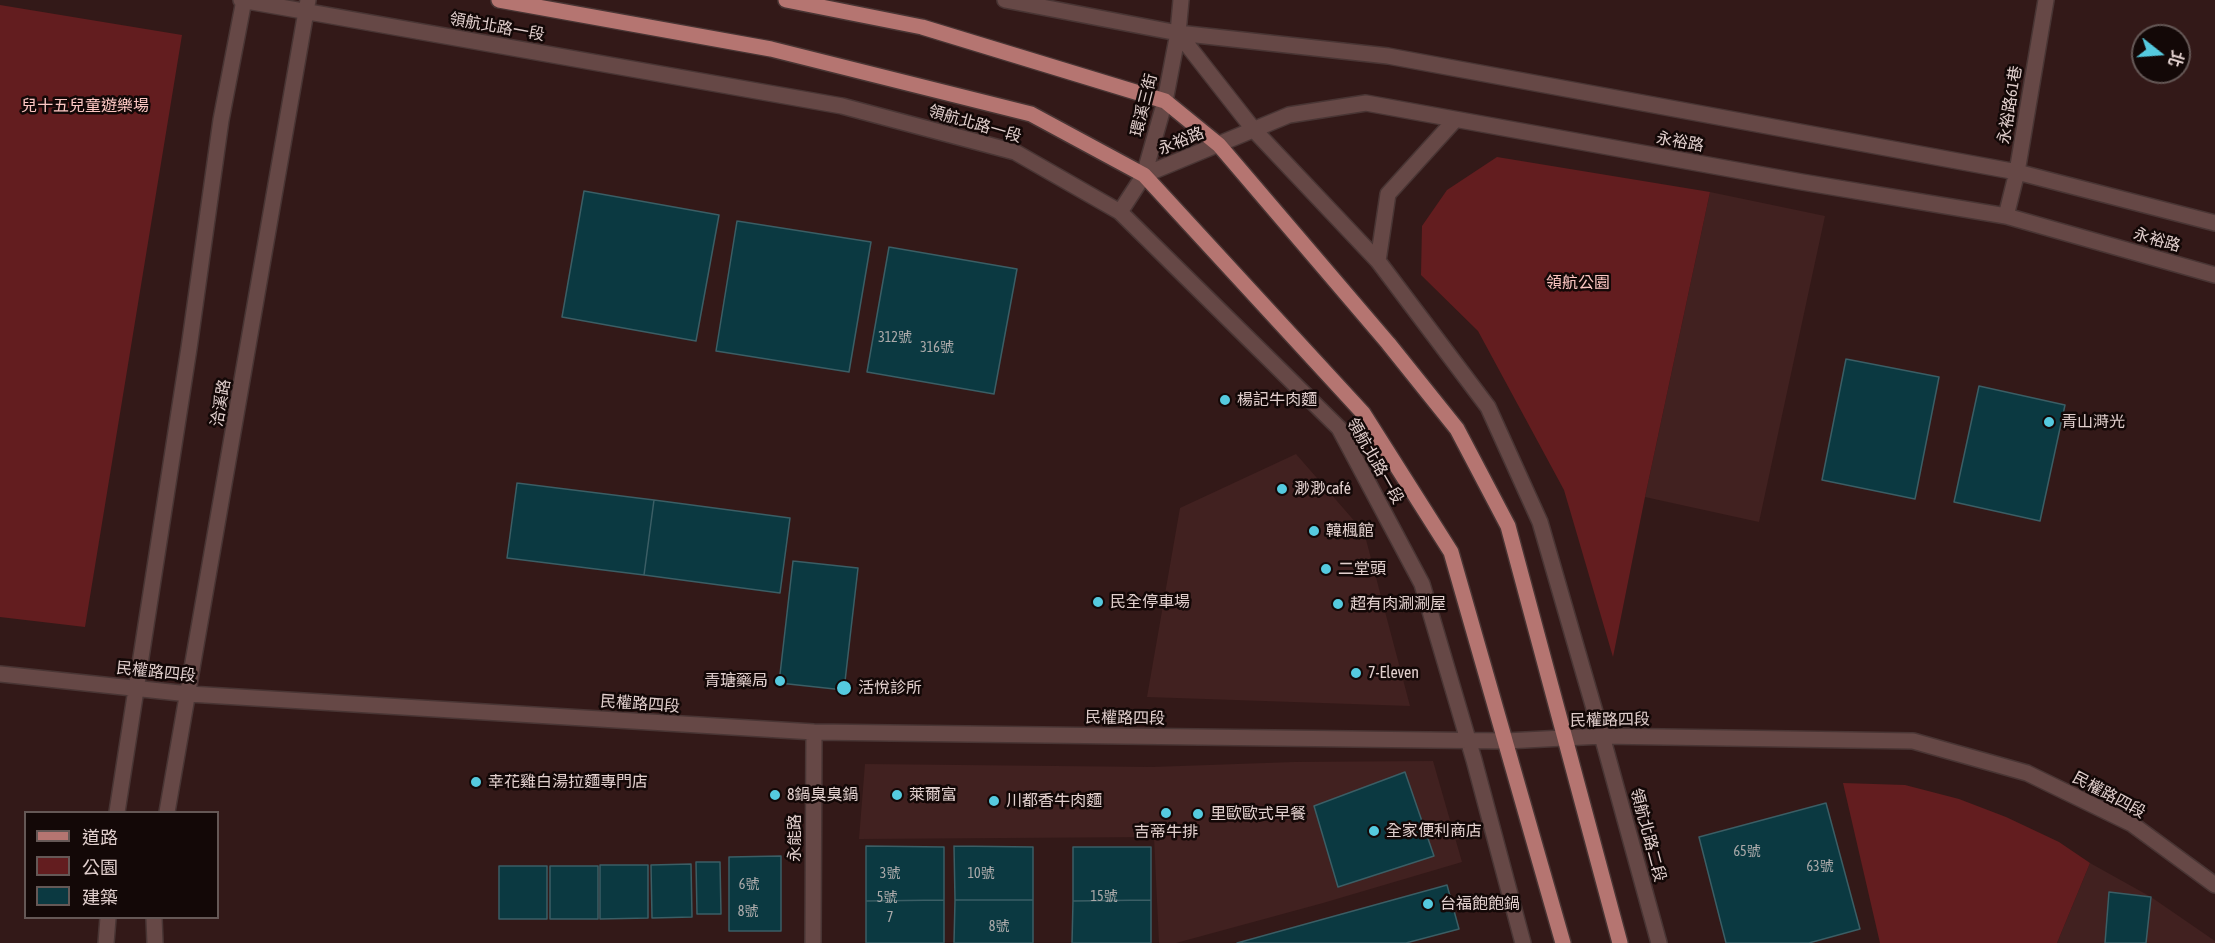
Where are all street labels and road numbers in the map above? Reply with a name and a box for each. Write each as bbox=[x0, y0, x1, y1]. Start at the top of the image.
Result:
street label: 領航北路一段 bbox=[448, 9, 546, 45]
street label: 永裕路61巷 bbox=[1994, 64, 2026, 146]
street label: 環溪三街 bbox=[1127, 72, 1161, 138]
street label: 領航北路一段 bbox=[926, 102, 1024, 146]
street label: 永裕路 bbox=[1155, 123, 1207, 159]
street label: 永裕路 bbox=[1655, 128, 1705, 156]
street label: 永裕路 bbox=[2131, 224, 2183, 256]
street label: 洽溪路 bbox=[207, 378, 235, 428]
street label: 領航北路一段 bbox=[1343, 415, 1407, 507]
street label: 民權路四段 bbox=[115, 658, 197, 686]
street label: 民權路四段 bbox=[599, 692, 681, 716]
street label: 民權路四段 bbox=[1085, 708, 1165, 728]
street label: 民權路四段 bbox=[1570, 710, 1650, 730]
street label: 民權路四段 bbox=[2069, 768, 2149, 822]
street label: 領航北路二段 bbox=[1626, 786, 1670, 884]
street label: 永能路 bbox=[785, 814, 805, 862]

